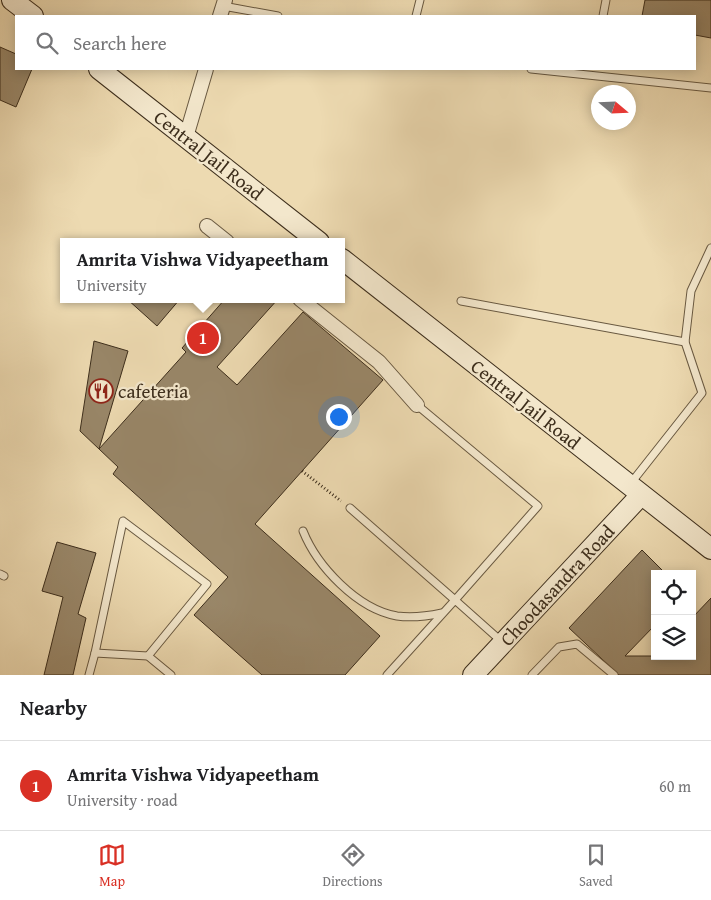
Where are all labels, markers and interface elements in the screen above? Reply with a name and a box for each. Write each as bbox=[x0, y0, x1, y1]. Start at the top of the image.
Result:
search box bbox=[15, 15, 696, 70]
icon: search bbox=[33, 29, 61, 57]
text: Search here bbox=[73, 29, 167, 57]
north arrow bbox=[591, 85, 636, 130]
street label: Central Jail Road bbox=[148, 103, 270, 207]
popup bbox=[60, 238, 345, 303]
text: Amrita Vishwa Vidyapeetham bbox=[76, 245, 329, 273]
text: University bbox=[76, 273, 147, 297]
pin: 1 bbox=[187, 319, 219, 357]
street label: Central Jail Road bbox=[465, 352, 587, 456]
place label: cafeteria bbox=[118, 377, 188, 405]
restaurant icon: cafeteria bbox=[88, 378, 114, 404]
your location bbox=[326, 404, 352, 430]
street label: Choodasandra Road bbox=[493, 517, 621, 652]
map controls bbox=[651, 570, 696, 660]
button: locate bbox=[651, 570, 696, 615]
button: layers bbox=[651, 615, 696, 660]
text: Nearby bbox=[20, 692, 87, 723]
text: Amrita Vishwa Vidyapeetham bbox=[67, 760, 319, 788]
text: 1 bbox=[32, 774, 40, 798]
text: 60 m bbox=[659, 774, 691, 798]
text: University · road bbox=[67, 788, 177, 812]
tab: Map bbox=[98, 841, 126, 891]
tab: Directions bbox=[322, 841, 383, 891]
tab: Saved bbox=[579, 841, 613, 891]

